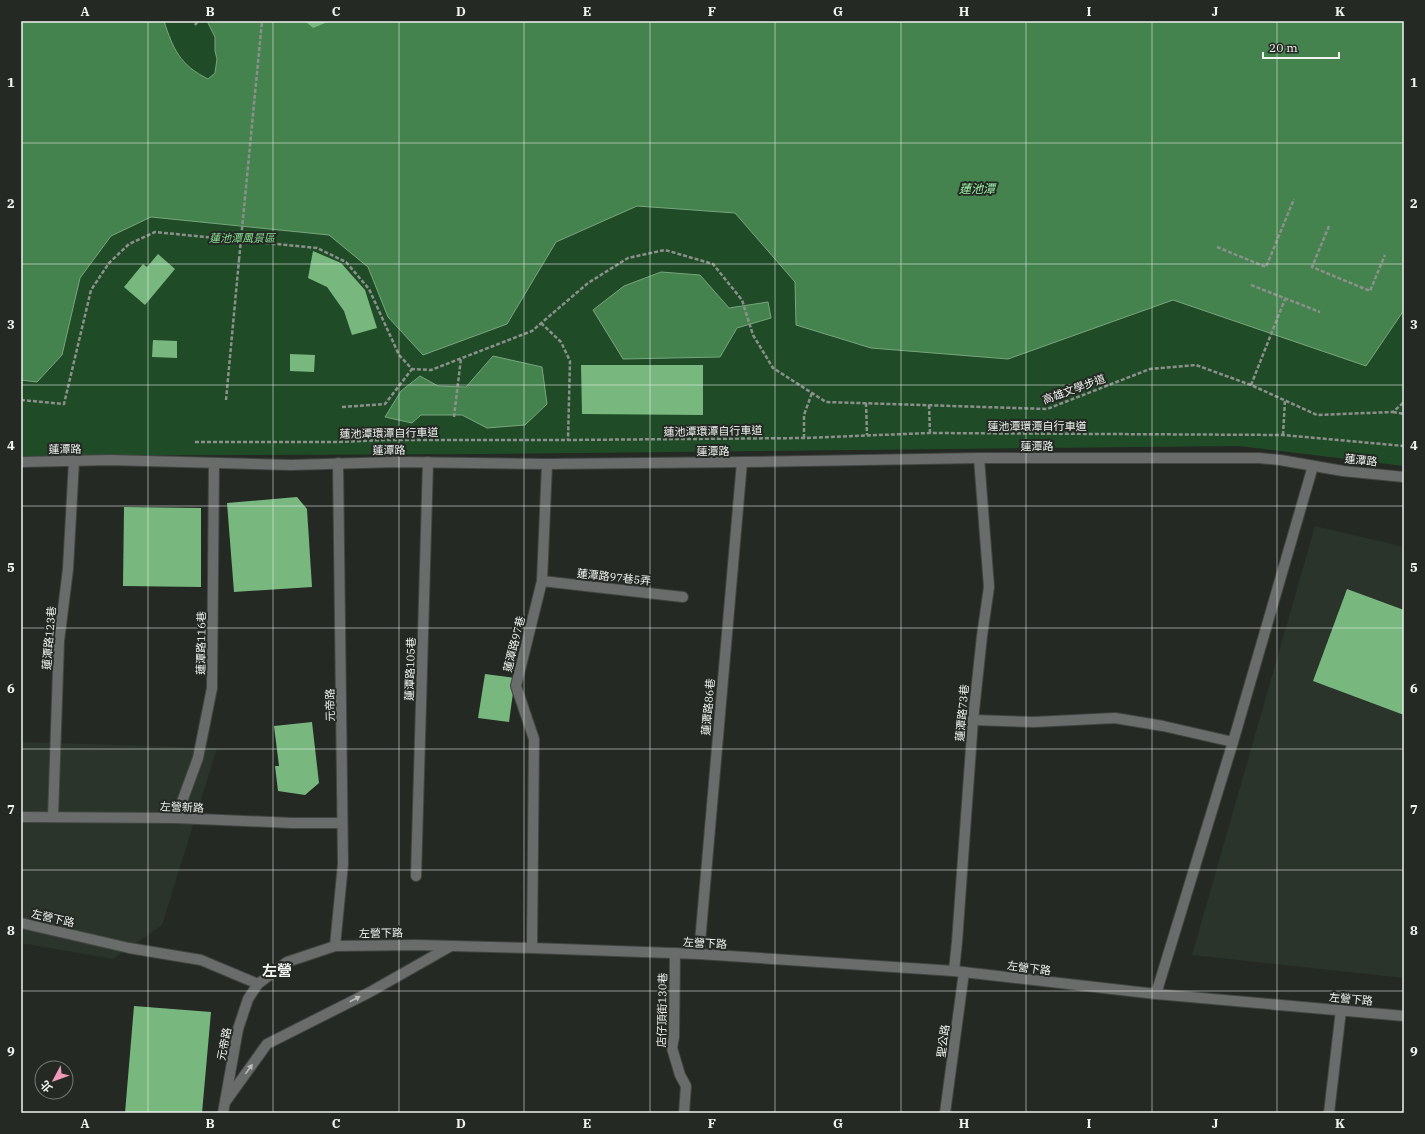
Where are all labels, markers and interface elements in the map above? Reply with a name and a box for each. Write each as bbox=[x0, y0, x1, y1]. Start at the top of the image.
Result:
text: A bbox=[80, 3, 90, 20]
text: B bbox=[205, 3, 215, 20]
text: C bbox=[332, 3, 341, 20]
text: D bbox=[456, 3, 466, 20]
text: E bbox=[583, 3, 591, 20]
text: F bbox=[708, 3, 716, 20]
text: G bbox=[833, 3, 843, 20]
text: H bbox=[959, 3, 970, 20]
text: I bbox=[1087, 3, 1092, 20]
text: J bbox=[1212, 3, 1219, 20]
text: K bbox=[1335, 3, 1345, 20]
scale bar bbox=[1263, 34, 1339, 60]
text: 20 m bbox=[1269, 40, 1298, 55]
text: 1 bbox=[7, 74, 15, 91]
text: 1 bbox=[1410, 74, 1418, 91]
water label: 蓮池潭 bbox=[959, 181, 997, 196]
text: 2 bbox=[7, 195, 15, 212]
text: 2 bbox=[1410, 195, 1418, 212]
park label: 蓮池潭風景區 bbox=[209, 231, 277, 245]
text: 3 bbox=[7, 316, 15, 333]
text: 3 bbox=[1410, 316, 1418, 333]
street label: 高雄文學步道 bbox=[1041, 371, 1107, 407]
street label: 蓮池潭環潭自行車道 bbox=[988, 419, 1087, 433]
street label: 蓮池潭環潭自行車道 bbox=[663, 423, 763, 439]
street label: 蓮池潭環潭自行車道 bbox=[339, 425, 439, 441]
text: 4 bbox=[7, 437, 15, 454]
text: 4 bbox=[1410, 437, 1418, 454]
street label: 蓮潭路 bbox=[1021, 439, 1054, 453]
street label: 蓮潭路 bbox=[48, 442, 82, 456]
street label: 蓮潭路 bbox=[372, 443, 406, 457]
street label: 蓮潭路 bbox=[697, 444, 730, 458]
street label: 蓮潭路 bbox=[1344, 451, 1378, 469]
text: 5 bbox=[7, 559, 15, 576]
text: 5 bbox=[1410, 559, 1418, 576]
street label: 蓮潭路97巷5弄 bbox=[576, 566, 652, 588]
street label: 蓮潭路123巷 bbox=[39, 606, 59, 670]
street label: 蓮潭路116巷 bbox=[193, 611, 209, 675]
street label: 蓮潭路97巷 bbox=[500, 615, 528, 673]
street label: 蓮潭路105巷 bbox=[402, 637, 418, 701]
street label: 蓮潭路86巷 bbox=[699, 678, 717, 736]
text: 6 bbox=[7, 680, 15, 697]
text: 6 bbox=[1410, 680, 1418, 697]
street label: 蓮潭路73巷 bbox=[953, 684, 971, 742]
street label: 元帝路 bbox=[323, 688, 337, 722]
street label: 左營新路 bbox=[160, 799, 204, 815]
text: 7 bbox=[7, 801, 15, 818]
text: 7 bbox=[1410, 801, 1418, 818]
street label: 左營下路 bbox=[30, 906, 76, 930]
text: 8 bbox=[7, 922, 15, 939]
text: 8 bbox=[1410, 922, 1418, 939]
street label: 左營下路 bbox=[359, 926, 403, 940]
street label: 左營下路 bbox=[683, 935, 727, 951]
street label: 左營下路 bbox=[1006, 958, 1052, 978]
district label: 左營 bbox=[262, 961, 292, 980]
street label: 店仔頂街130巷 bbox=[654, 972, 670, 1048]
street label: 左營下路 bbox=[1328, 990, 1374, 1008]
one-way arrow bbox=[350, 996, 361, 1003]
street label: 聖公路 bbox=[934, 1024, 952, 1058]
street label: 元帝路 bbox=[214, 1026, 234, 1062]
text: 9 bbox=[7, 1043, 15, 1060]
text: 9 bbox=[1410, 1043, 1418, 1060]
north arrow bbox=[34, 1060, 74, 1100]
one-way arrow bbox=[244, 1064, 252, 1074]
text: 北 bbox=[38, 1078, 55, 1095]
text: A bbox=[80, 1115, 90, 1132]
text: B bbox=[205, 1115, 215, 1132]
text: C bbox=[332, 1115, 341, 1132]
text: D bbox=[456, 1115, 466, 1132]
text: E bbox=[583, 1115, 591, 1132]
text: F bbox=[708, 1115, 716, 1132]
text: G bbox=[833, 1115, 843, 1132]
text: H bbox=[959, 1115, 970, 1132]
text: I bbox=[1087, 1115, 1092, 1132]
text: J bbox=[1212, 1115, 1219, 1132]
text: K bbox=[1335, 1115, 1345, 1132]

